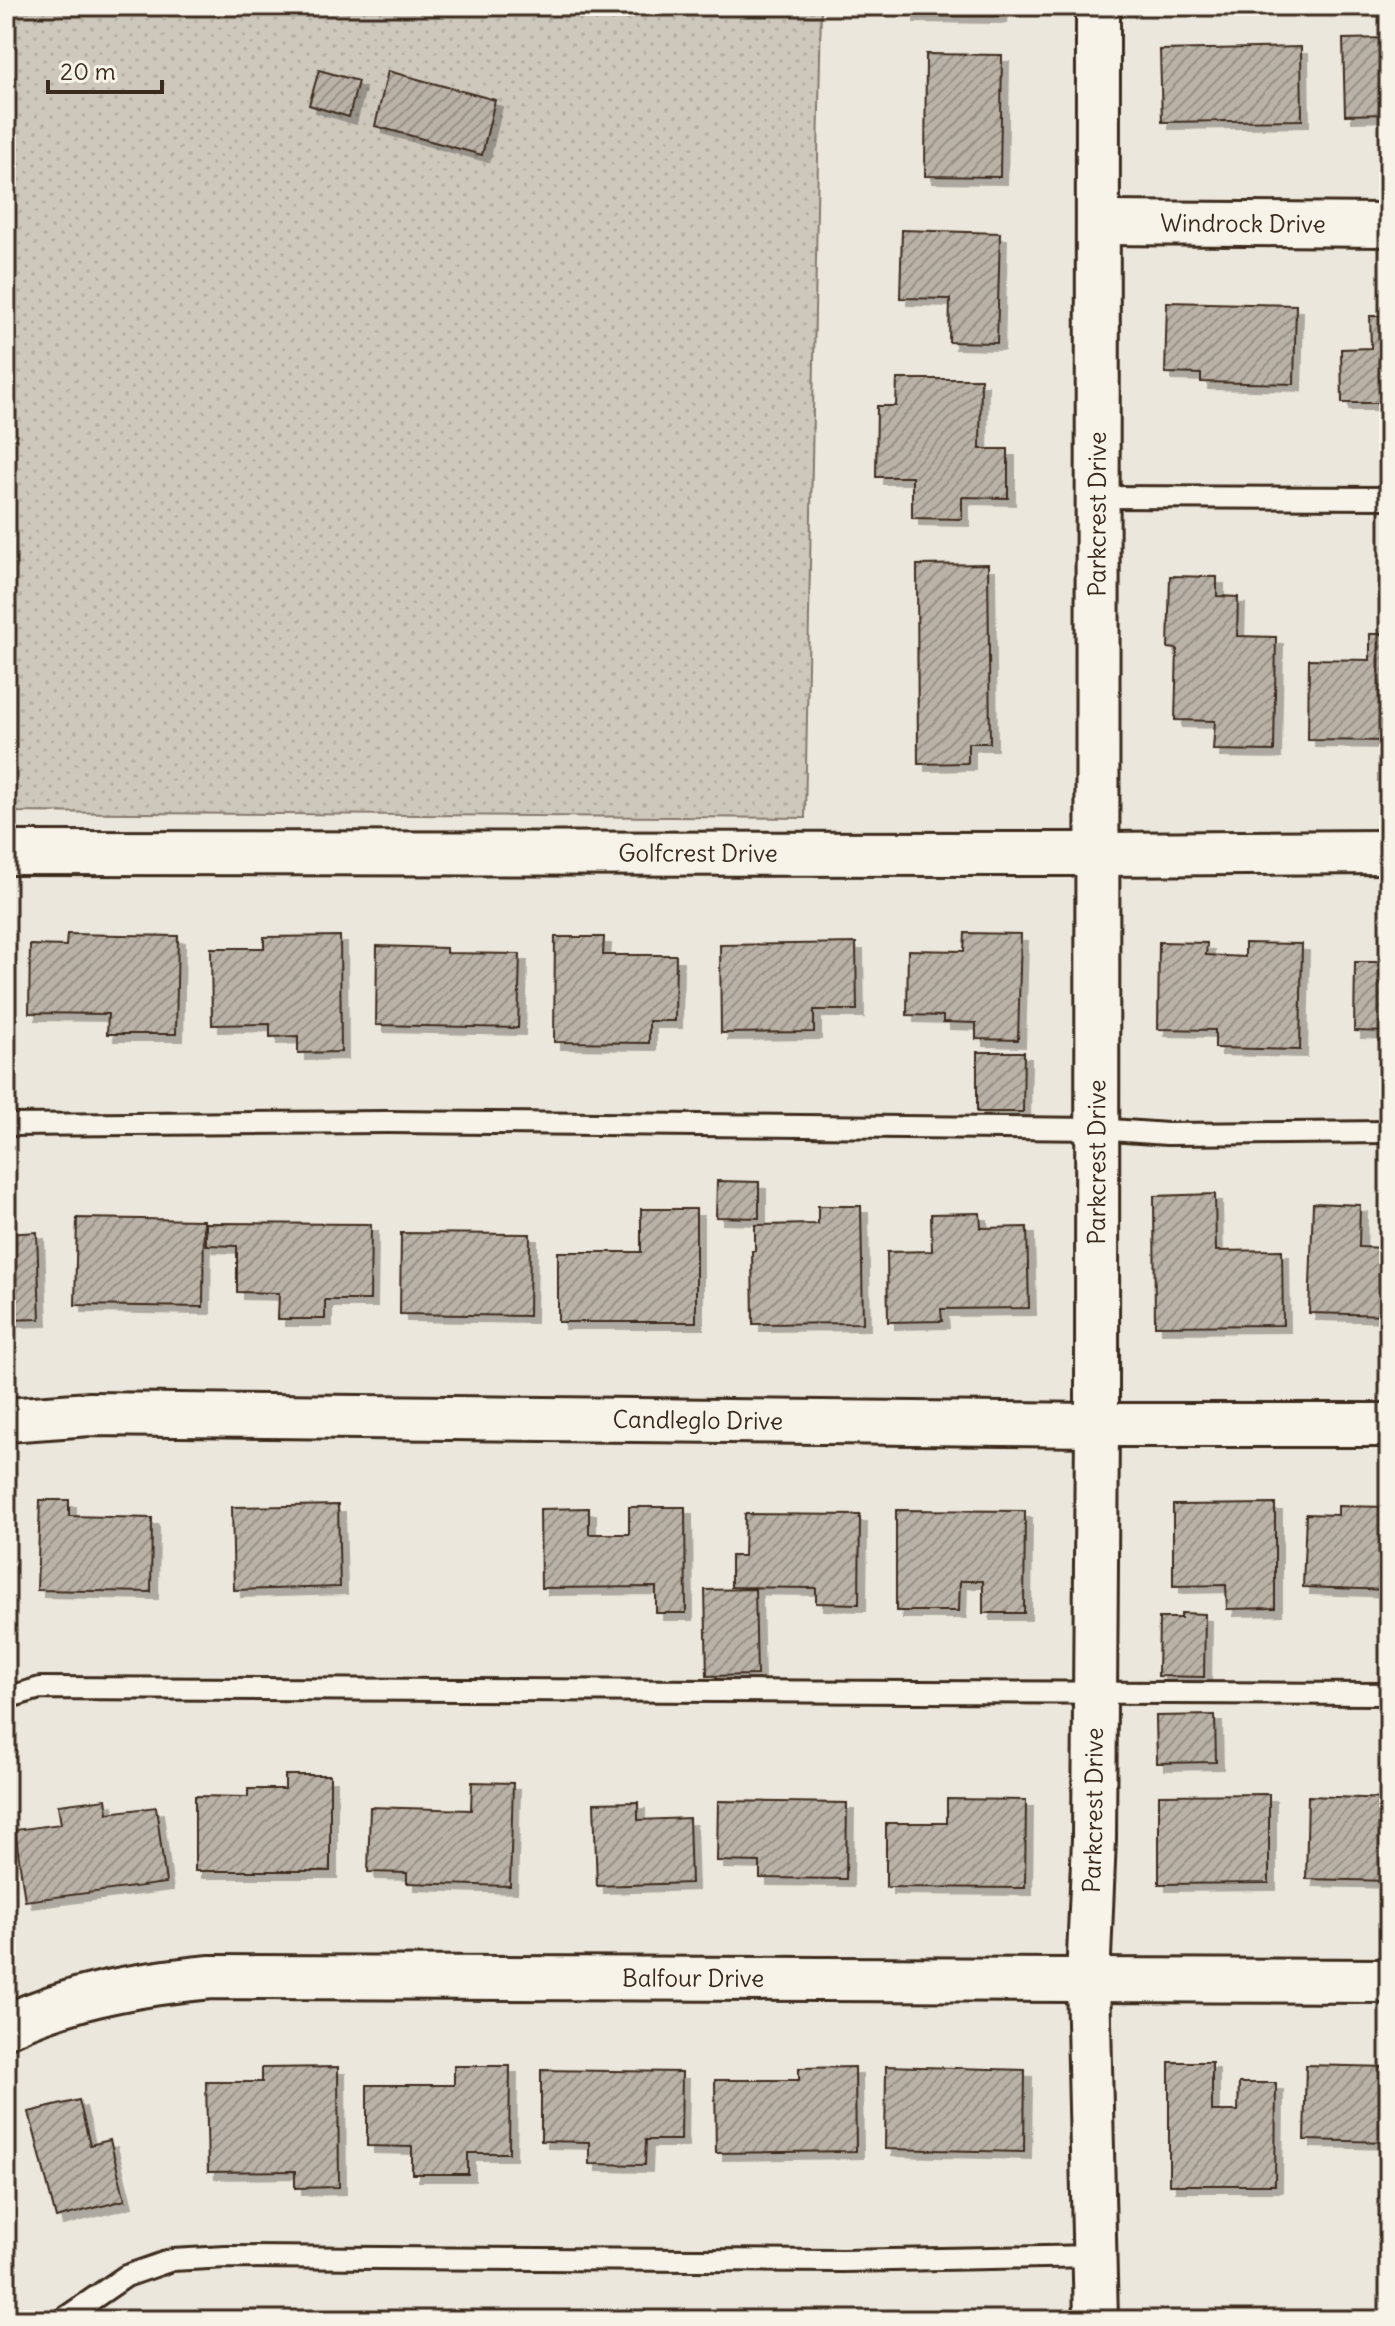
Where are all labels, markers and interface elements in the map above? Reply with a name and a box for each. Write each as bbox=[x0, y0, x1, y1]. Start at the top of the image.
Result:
scale bar bbox=[48, 44, 162, 94]
text: 20 m bbox=[60, 56, 116, 86]
street label: Windrock Drive bbox=[1160, 207, 1326, 239]
street label: Parkcrest Drive bbox=[1082, 432, 1112, 597]
street label: Golfcrest Drive bbox=[618, 838, 778, 868]
street label: Parkcrest Drive bbox=[1081, 1080, 1111, 1245]
street label: Candleglo Drive bbox=[612, 1404, 783, 1436]
street label: Parkcrest Drive bbox=[1076, 1727, 1109, 1893]
street label: Balfour Drive bbox=[622, 1962, 764, 1993]

